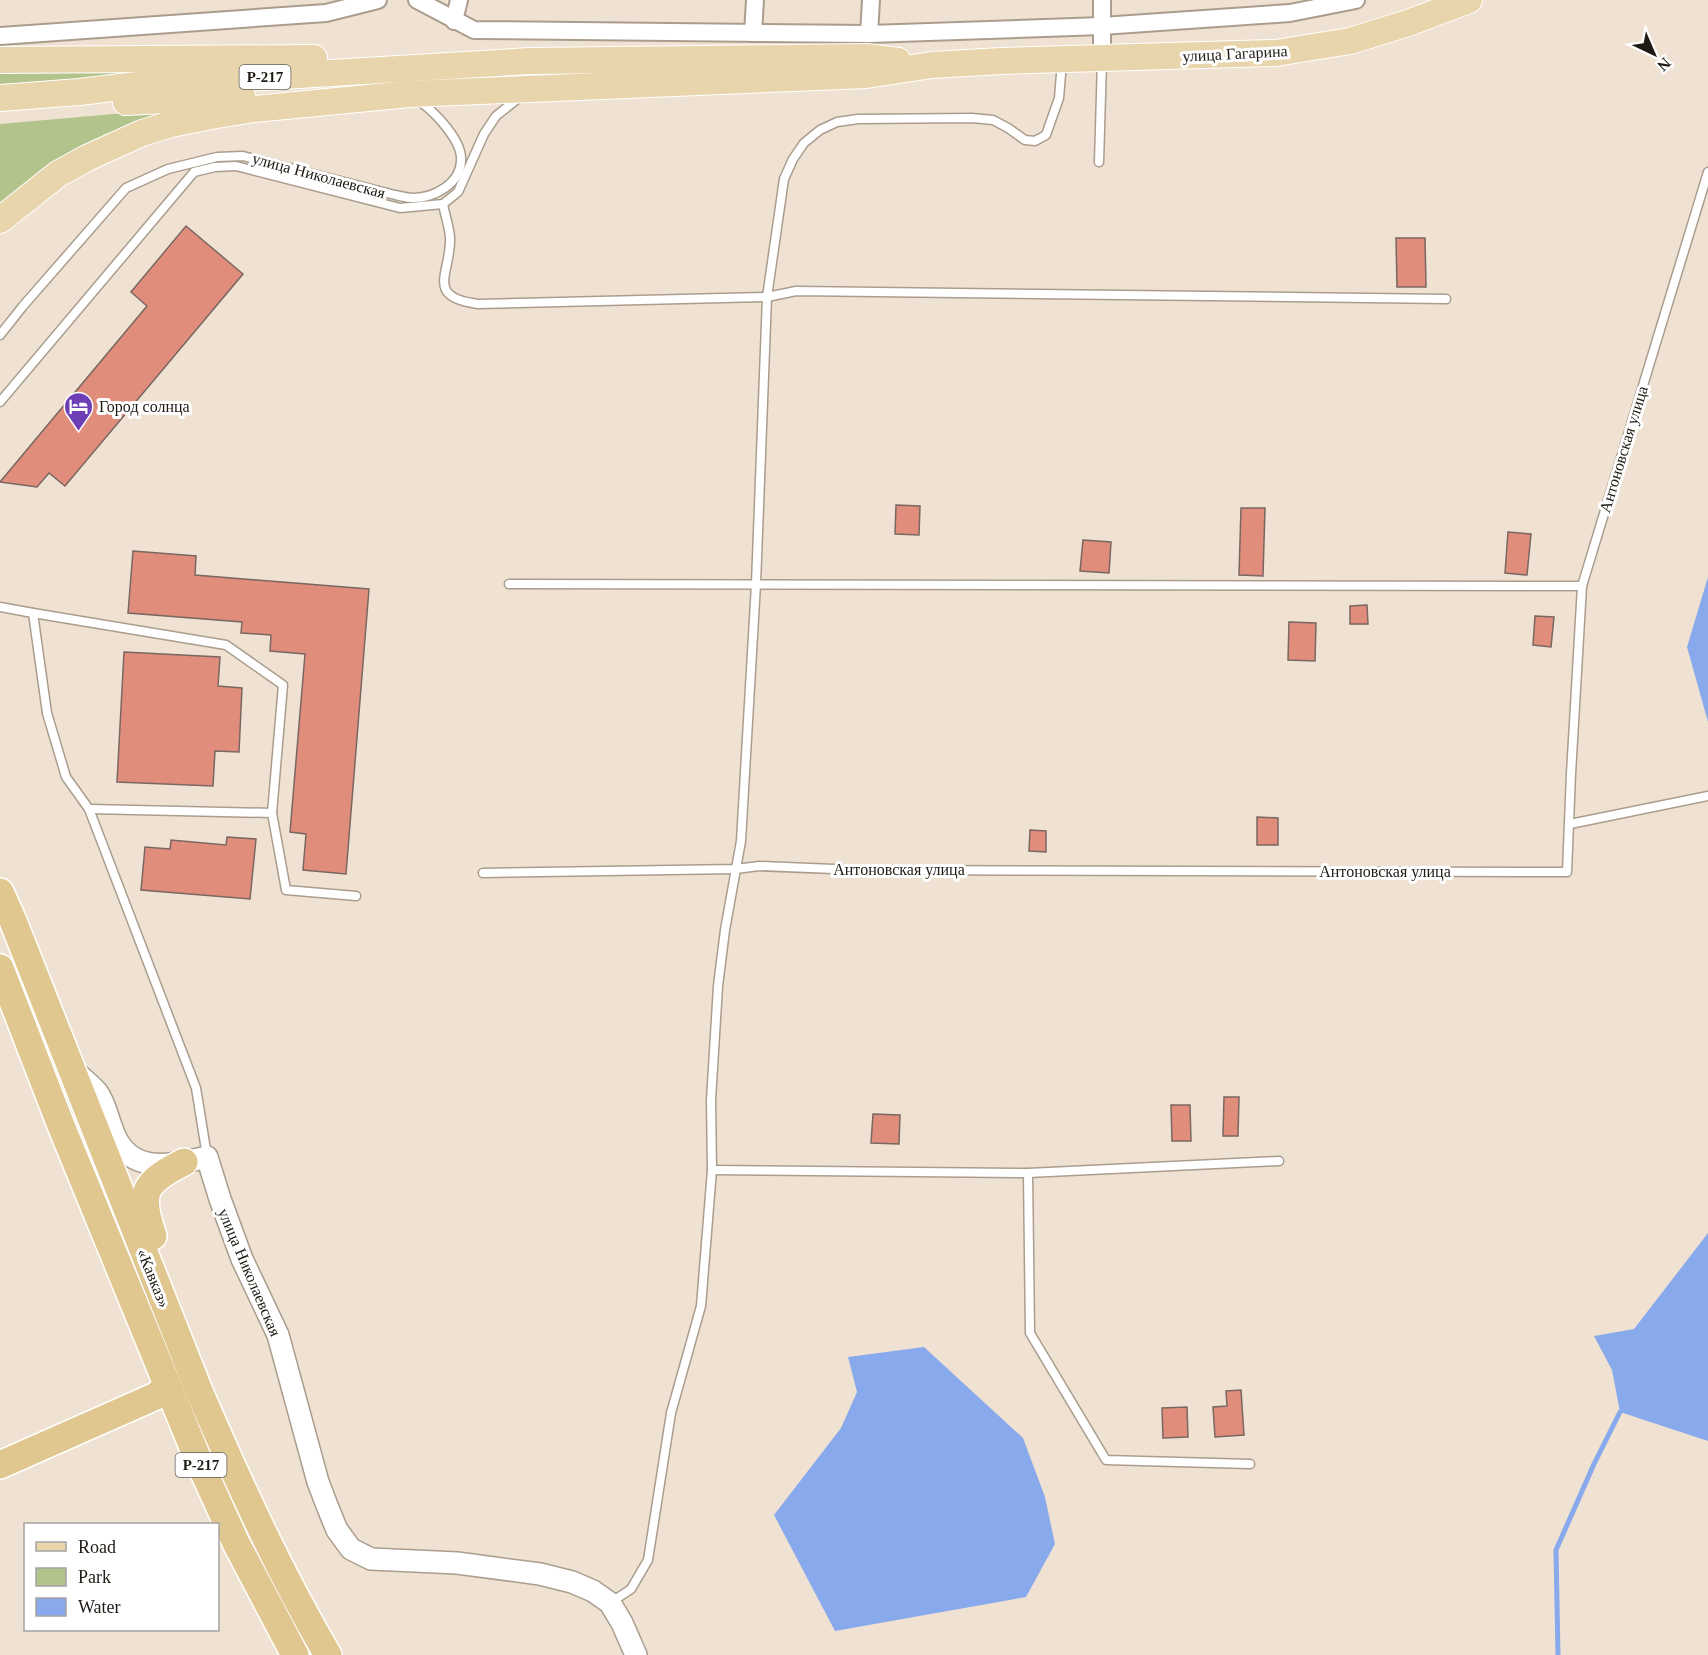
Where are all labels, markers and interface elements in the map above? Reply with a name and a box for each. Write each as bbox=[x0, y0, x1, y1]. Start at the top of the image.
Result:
north arrow bbox=[1624, 24, 1684, 84]
street label: улица Гагарина bbox=[1182, 42, 1288, 66]
text: N bbox=[1654, 54, 1674, 75]
road number: Р-217 bbox=[240, 65, 290, 89]
street label: улица Николаевская bbox=[250, 150, 388, 203]
street label: Антоновская улица bbox=[1596, 384, 1652, 515]
hotel icon: Город солнца bbox=[62, 390, 94, 432]
place label: Город солнца bbox=[99, 398, 190, 416]
street label: Антоновская улица bbox=[833, 861, 965, 879]
street label: Антоновская улица bbox=[1319, 863, 1451, 881]
street label: улица Николаевская bbox=[214, 1206, 284, 1340]
street label: «Кавказ» bbox=[134, 1246, 173, 1310]
road number: Р-217 bbox=[176, 1453, 226, 1477]
legend bbox=[24, 1523, 219, 1631]
text: Road bbox=[78, 1537, 116, 1557]
text: Park bbox=[78, 1567, 111, 1587]
text: Water bbox=[78, 1597, 121, 1617]

